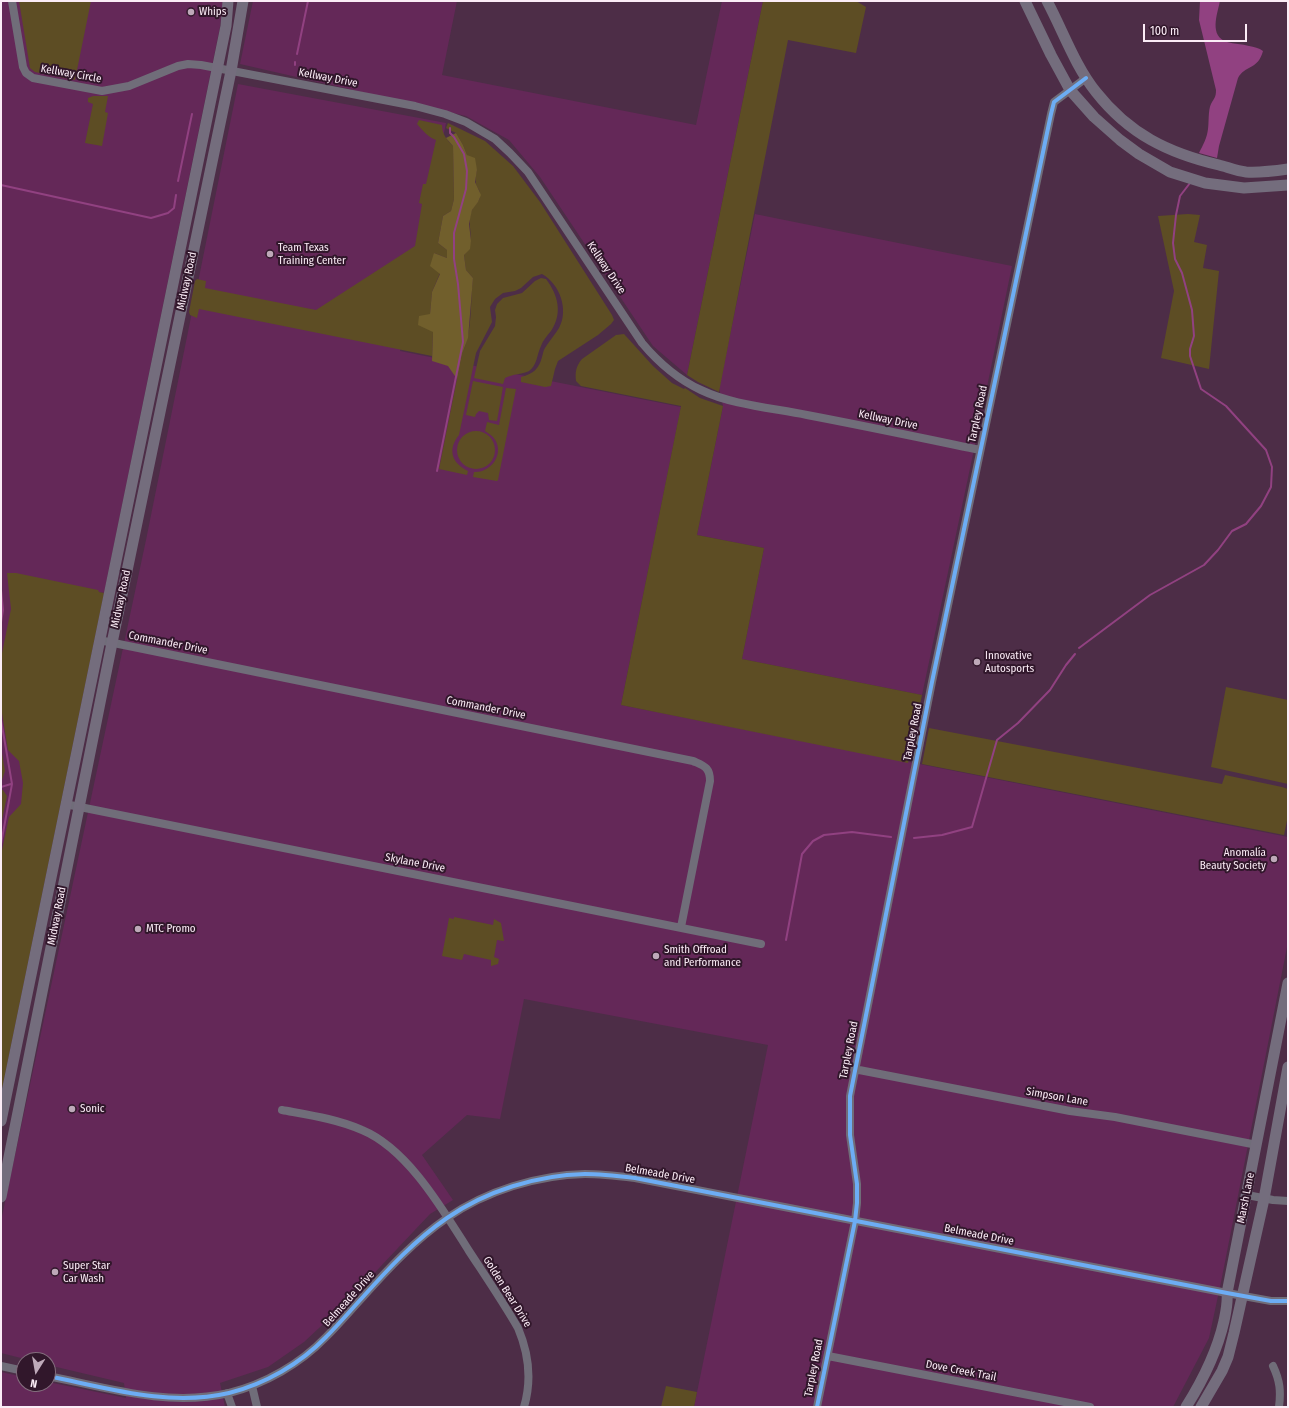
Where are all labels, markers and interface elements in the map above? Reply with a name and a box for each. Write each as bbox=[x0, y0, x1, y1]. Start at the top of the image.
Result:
place label: Whips bbox=[199, 5, 226, 19]
marker: Whips bbox=[186, 7, 196, 17]
scale bar bbox=[1145, 16, 1249, 42]
text: 100 m bbox=[1150, 24, 1179, 38]
street label: Kellway Circle bbox=[40, 62, 102, 86]
street label: Kellway Drive bbox=[297, 66, 359, 90]
street label: Kellway Drive bbox=[584, 239, 628, 297]
place label: Team Texas Training Center bbox=[278, 241, 346, 267]
marker: Team Texas Training Center bbox=[265, 249, 275, 259]
street label: Midway Road bbox=[174, 251, 200, 311]
street label: Tarpley Road bbox=[965, 384, 991, 444]
street label: Kellway Drive bbox=[857, 407, 919, 433]
street label: Midway Road bbox=[108, 569, 134, 629]
street label: Commander Drive bbox=[127, 629, 209, 657]
place label: Innovative Autosports bbox=[985, 649, 1034, 675]
marker: Innovative Autosports bbox=[972, 657, 982, 667]
street label: Commander Drive bbox=[445, 694, 527, 722]
street label: Tarpley Road bbox=[901, 702, 925, 762]
place label: Anomalía Beauty Society bbox=[1200, 846, 1266, 872]
street label: Skylane Drive bbox=[384, 851, 446, 875]
marker: Anomalía Beauty Society bbox=[1269, 854, 1279, 864]
street label: Midway Road bbox=[45, 886, 69, 946]
place label: MTC Promo bbox=[146, 922, 196, 936]
marker: MTC Promo bbox=[133, 924, 143, 934]
place label: Smith Offroad and Performance bbox=[664, 943, 741, 969]
marker: Smith Offroad and Performance bbox=[651, 951, 661, 961]
street label: Tarpley Road bbox=[837, 1020, 861, 1080]
street label: Simpson Lane bbox=[1025, 1085, 1089, 1109]
place label: Sonic bbox=[80, 1102, 105, 1116]
marker: Sonic bbox=[67, 1104, 77, 1114]
street label: Belmeade Drive bbox=[624, 1161, 696, 1187]
street label: Marsh Lane bbox=[1235, 1172, 1257, 1224]
street label: Belmeade Drive bbox=[943, 1222, 1015, 1248]
street label: Golden Bear Drive bbox=[480, 1254, 534, 1330]
place label: Super Star Car Wash bbox=[63, 1259, 110, 1285]
marker: Super Star Car Wash bbox=[50, 1267, 60, 1277]
street label: Belmeade Drive bbox=[320, 1268, 378, 1330]
street label: Tarpley Road bbox=[802, 1338, 826, 1398]
north arrow bbox=[16, 1352, 56, 1392]
street label: Dove Creek Trail bbox=[924, 1358, 998, 1384]
text: N bbox=[29, 1376, 38, 1390]

